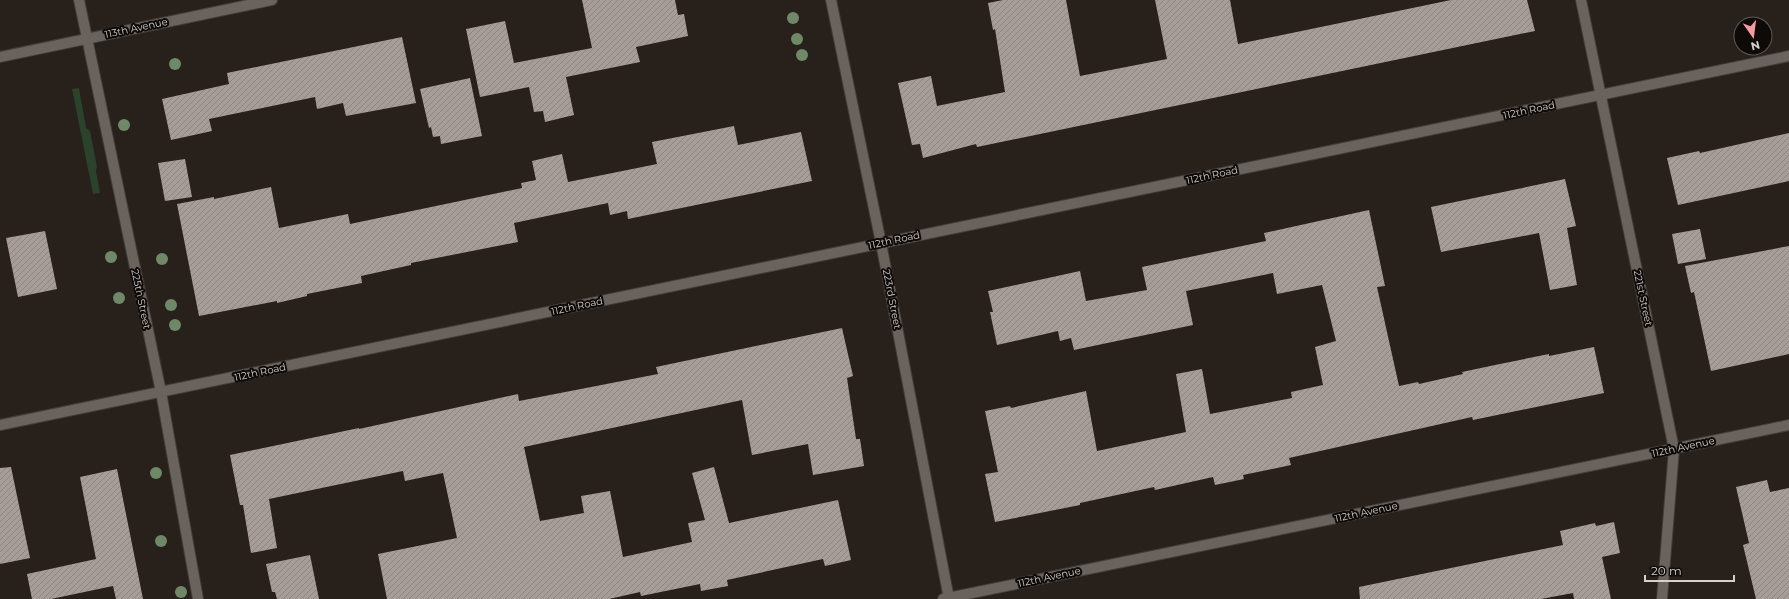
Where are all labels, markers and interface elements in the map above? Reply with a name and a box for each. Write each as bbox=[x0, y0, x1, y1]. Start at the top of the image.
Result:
street label: 113th Avenue bbox=[103, 15, 169, 41]
north arrow bbox=[1733, 16, 1773, 56]
text: N bbox=[1749, 38, 1761, 54]
street label: 112th Road bbox=[1502, 98, 1556, 122]
street label: 112th Road bbox=[1185, 163, 1239, 187]
street label: 112th Road bbox=[867, 228, 921, 252]
street label: 225th Street bbox=[128, 268, 154, 330]
street label: 223rd Street bbox=[880, 268, 904, 330]
street label: 221st Street bbox=[1631, 269, 1655, 327]
street label: 112th Road bbox=[550, 294, 604, 318]
street label: 112th Road bbox=[233, 360, 287, 384]
street label: 112th Avenue bbox=[1650, 434, 1716, 460]
street label: 112th Avenue bbox=[1333, 499, 1399, 525]
scale bar bbox=[1645, 557, 1734, 583]
text: 20 m bbox=[1651, 563, 1682, 578]
street label: 112th Avenue bbox=[1016, 564, 1082, 590]

